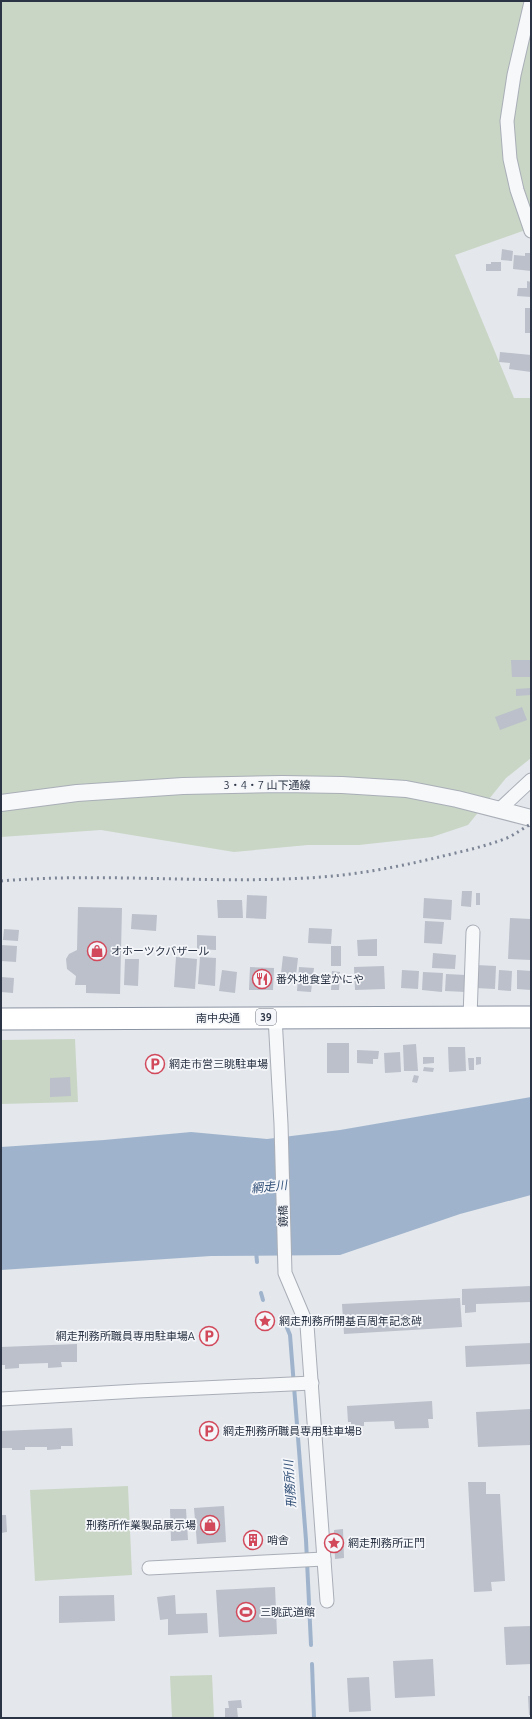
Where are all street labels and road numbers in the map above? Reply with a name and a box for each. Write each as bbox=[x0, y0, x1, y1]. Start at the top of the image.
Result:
street label: 3・4・7 山下通線 bbox=[223, 779, 311, 791]
road number: 39 bbox=[256, 1009, 276, 1025]
street label: 南中央通 bbox=[196, 1012, 240, 1024]
street label: 鏡橋 bbox=[277, 1205, 289, 1227]

